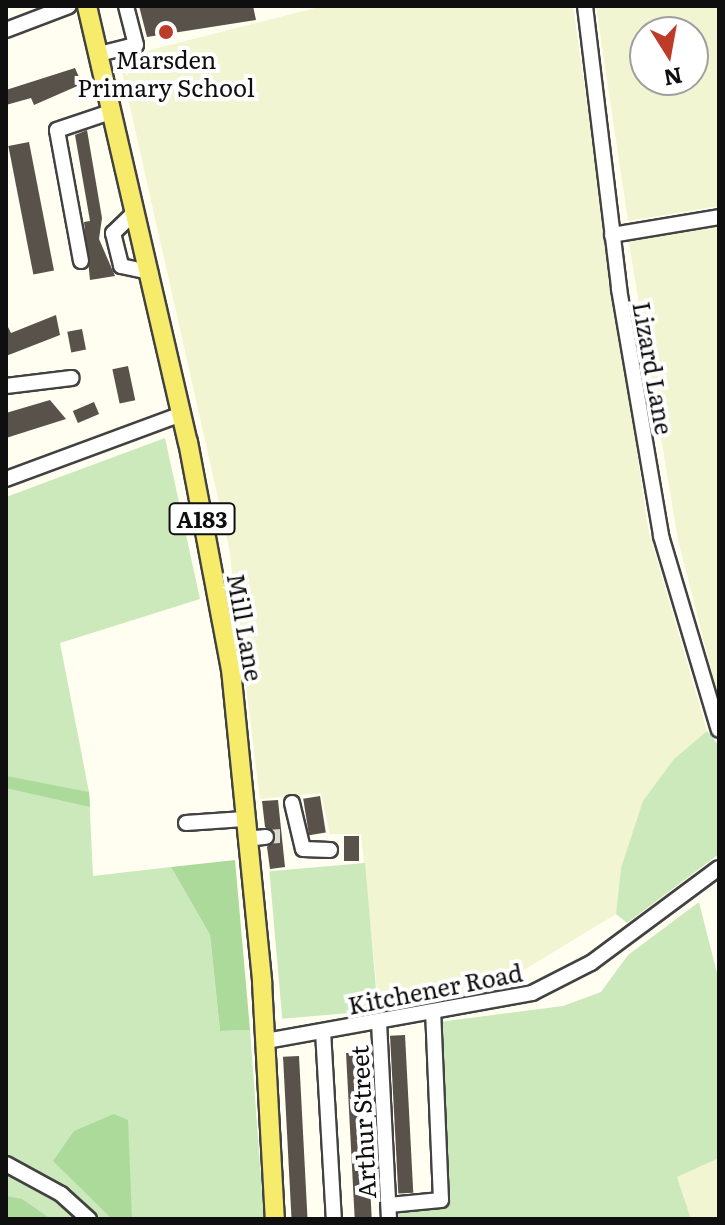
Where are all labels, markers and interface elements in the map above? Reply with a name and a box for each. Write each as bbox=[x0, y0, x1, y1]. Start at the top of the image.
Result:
north arrow bbox=[629, 16, 709, 96]
marker: Marsden Primary School bbox=[157, 23, 175, 41]
place label: Marsden Primary School bbox=[77, 45, 255, 101]
text: N bbox=[661, 60, 686, 96]
street label: Lizard Lane bbox=[628, 299, 680, 437]
road number: A183 bbox=[168, 501, 236, 537]
street label: Mill Lane bbox=[222, 571, 270, 683]
street label: Kitchener Road bbox=[345, 957, 525, 1019]
street label: Arthur Street bbox=[344, 1045, 380, 1199]

